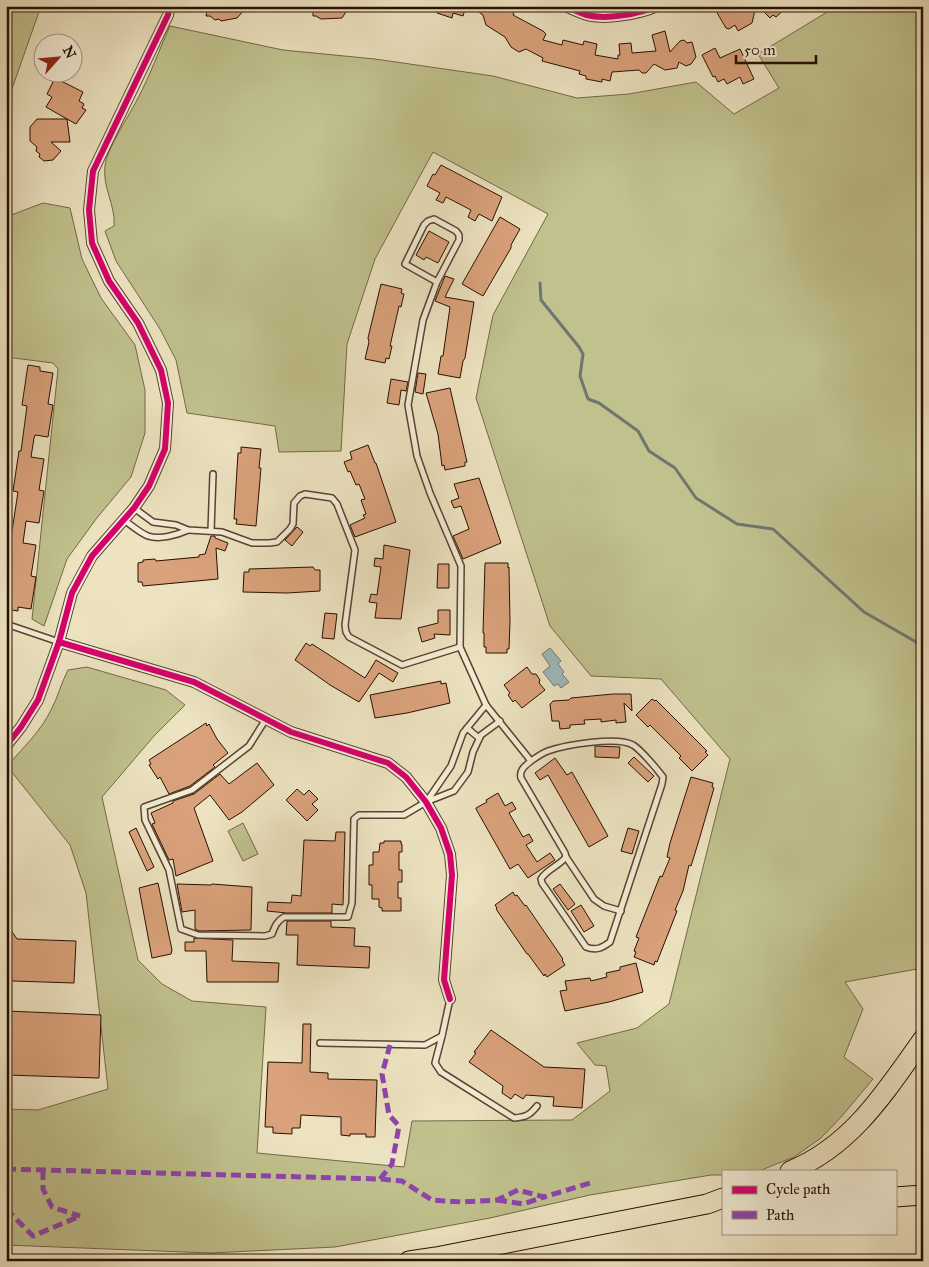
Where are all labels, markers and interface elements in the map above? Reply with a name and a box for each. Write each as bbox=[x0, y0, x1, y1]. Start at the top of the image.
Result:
north arrow bbox=[32, 32, 82, 82]
scale bar bbox=[736, 32, 816, 64]
text: 50 m bbox=[744, 41, 776, 59]
text: N bbox=[59, 43, 79, 62]
legend bbox=[722, 1170, 896, 1234]
text: Cycle path bbox=[766, 1180, 831, 1198]
text: Path bbox=[766, 1206, 795, 1224]

